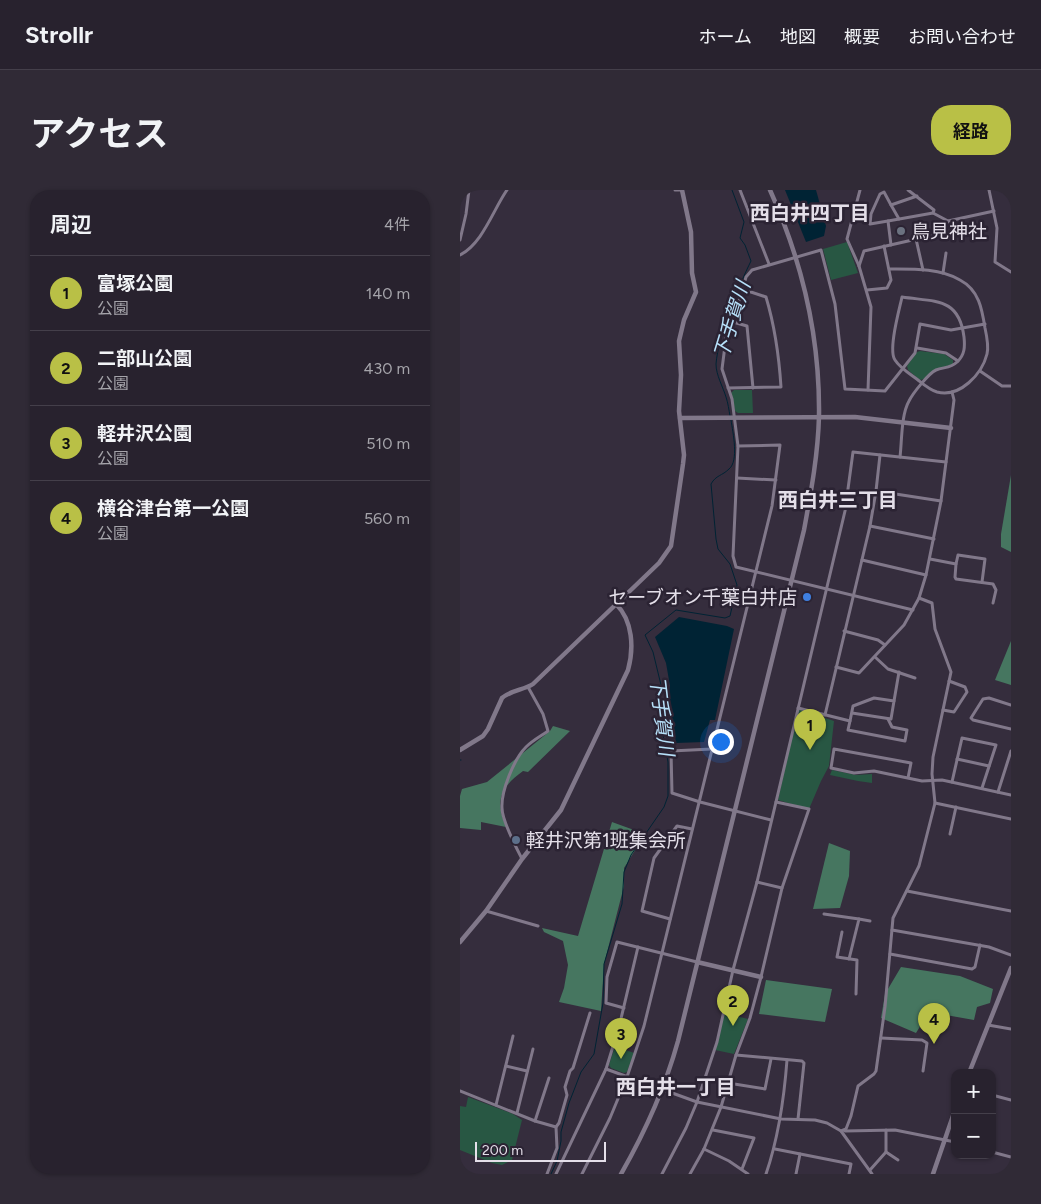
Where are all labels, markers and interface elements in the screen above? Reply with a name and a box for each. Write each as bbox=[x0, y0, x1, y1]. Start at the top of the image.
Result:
text: Strollr bbox=[25, 20, 93, 49]
text: ホーム bbox=[699, 26, 752, 48]
text: 地図 bbox=[780, 26, 816, 48]
text: 概要 bbox=[844, 26, 880, 48]
text: お問い合わせ bbox=[908, 26, 1016, 48]
button: 経路 bbox=[931, 105, 1011, 155]
text: アクセス bbox=[30, 113, 168, 155]
district label: 西白井四丁目 bbox=[750, 201, 870, 225]
text: 周辺 bbox=[50, 212, 92, 237]
text: 4件 bbox=[384, 215, 410, 234]
place label: 鳥見神社 bbox=[911, 220, 987, 243]
marker: 鳥見神社 bbox=[895, 225, 907, 237]
text: 富塚公園 bbox=[97, 272, 173, 295]
water label: 下手賀川 bbox=[709, 276, 756, 362]
text: 1 bbox=[63, 284, 69, 303]
text: 140 m bbox=[366, 284, 410, 303]
text: 公園 bbox=[97, 299, 129, 318]
text: 二部山公園 bbox=[97, 347, 192, 370]
text: 2 bbox=[61, 359, 71, 378]
text: 430 m bbox=[364, 359, 410, 378]
text: 公園 bbox=[97, 374, 129, 393]
text: 軽井沢公園 bbox=[97, 422, 192, 445]
text: 3 bbox=[62, 434, 70, 453]
text: 510 m bbox=[366, 434, 410, 453]
text: 公園 bbox=[97, 449, 129, 468]
district label: 西白井三丁目 bbox=[778, 488, 898, 512]
text: 横谷津台第一公園 bbox=[97, 497, 249, 520]
text: 4 bbox=[61, 509, 71, 528]
text: 560 m bbox=[364, 509, 410, 528]
text: 公園 bbox=[97, 524, 129, 543]
place label: セーブオン千葉白井店 bbox=[608, 586, 797, 609]
marker: セーブオン千葉白井店 bbox=[801, 591, 813, 603]
water label: 下手賀川 bbox=[645, 675, 679, 759]
pin: 1 bbox=[794, 709, 826, 750]
your location bbox=[708, 729, 734, 755]
place label: 軽井沢第1班集会所 bbox=[526, 829, 686, 852]
marker: 軽井沢第1班集会所 bbox=[510, 834, 522, 846]
pin: 2 bbox=[717, 985, 749, 1026]
pin: 4 bbox=[918, 1003, 950, 1044]
pin: 3 bbox=[605, 1018, 637, 1059]
map controls bbox=[951, 1069, 996, 1159]
button: + bbox=[951, 1069, 996, 1114]
district label: 西白井一丁目 bbox=[616, 1075, 736, 1099]
button: − bbox=[951, 1114, 996, 1159]
scale bar bbox=[475, 1139, 606, 1162]
text: 200 m bbox=[482, 1142, 523, 1159]

